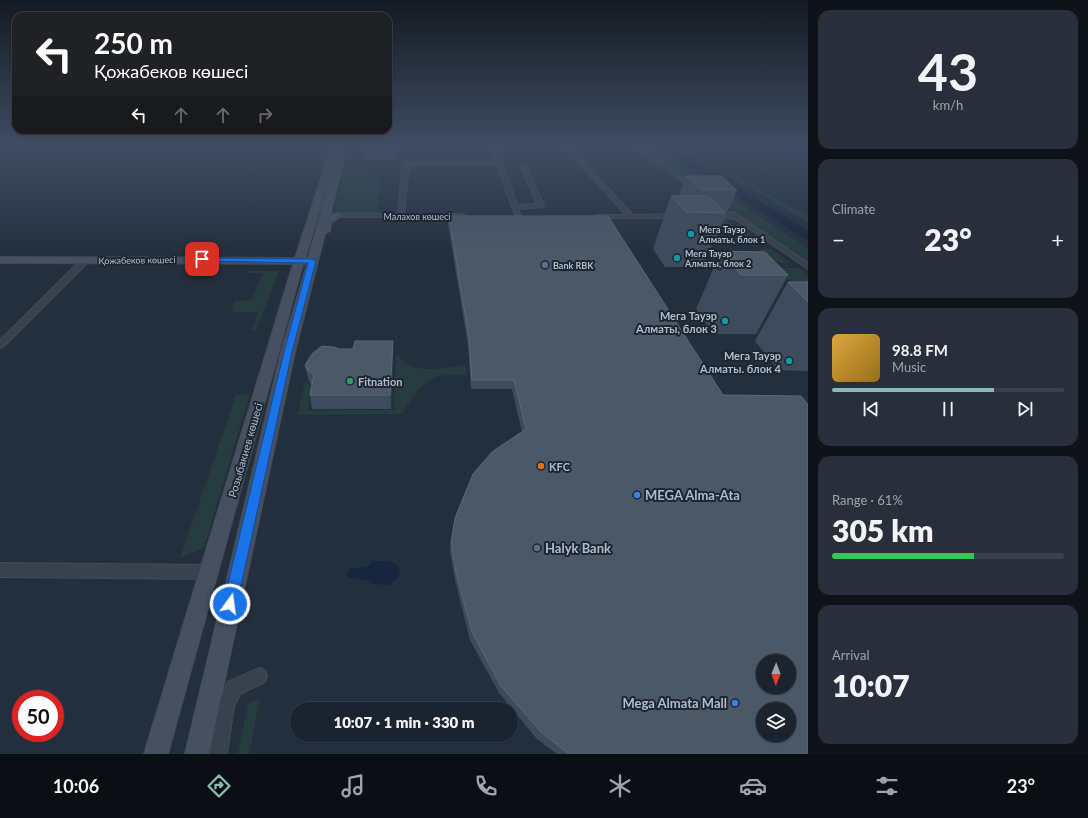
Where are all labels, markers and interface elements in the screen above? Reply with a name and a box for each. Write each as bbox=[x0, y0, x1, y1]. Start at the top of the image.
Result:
text: 250 m bbox=[94, 26, 173, 60]
icon: left bbox=[28, 28, 80, 80]
text: 43 bbox=[918, 40, 978, 102]
text: Қожабеков көшесі bbox=[94, 60, 248, 82]
text: km/h bbox=[933, 97, 963, 113]
icon: left bbox=[128, 104, 150, 126]
icon: ahead bbox=[170, 104, 192, 126]
icon: ahead bbox=[212, 104, 234, 126]
icon: right bbox=[254, 104, 276, 126]
text: Climate bbox=[832, 201, 875, 217]
street label: Малахов көшесі bbox=[384, 211, 450, 222]
text: 23° bbox=[924, 221, 972, 257]
place label: Мега Тауэр Алматы, блок 1 bbox=[698, 224, 765, 245]
text: − bbox=[832, 226, 845, 253]
text: + bbox=[1051, 226, 1064, 253]
marker: Мега Тауэр Алматы, блок 1 bbox=[686, 229, 696, 239]
pin bbox=[185, 242, 219, 276]
icon: arrive bbox=[191, 248, 213, 270]
place label: Мега Тауэр Алматы, блок 2 bbox=[684, 248, 751, 269]
marker: Мега Тауэр Алматы, блок 2 bbox=[672, 253, 682, 263]
street label: Қожабеков көшесі bbox=[98, 254, 176, 266]
marker: Bank RBK bbox=[540, 260, 550, 270]
place label: Bank RBK bbox=[553, 260, 594, 271]
place label: Мега Тауэр Алматы, блок 3 bbox=[635, 309, 717, 335]
marker: Мега Тауэр Алматы, блок 3 bbox=[720, 316, 730, 326]
text: 98.8 FM bbox=[892, 341, 948, 359]
place label: Мега Тауэр Алматы. блок 4 bbox=[699, 349, 782, 375]
marker: Мега Тауэр Алматы. блок 4 bbox=[784, 356, 794, 366]
text: Music bbox=[892, 359, 926, 375]
place label: Fitnation bbox=[358, 375, 402, 388]
marker: Fitnation bbox=[345, 376, 355, 386]
icon: previous bbox=[860, 398, 882, 420]
icon: pause bbox=[937, 398, 959, 420]
icon: next bbox=[1014, 398, 1036, 420]
street label: Розыбакиев көшесі bbox=[225, 401, 265, 499]
place label: KFC bbox=[549, 460, 571, 473]
marker: KFC bbox=[536, 461, 546, 471]
place label: MEGA Alma-Ata bbox=[645, 487, 740, 503]
marker: MEGA Alma-Ata bbox=[632, 490, 642, 500]
text: Range · 61% bbox=[832, 492, 903, 508]
text: 305 km bbox=[832, 512, 933, 548]
place label: Halyk Bank bbox=[545, 540, 611, 556]
marker: Halyk Bank bbox=[532, 543, 542, 553]
position arrow bbox=[209, 583, 251, 625]
text: Arrival bbox=[832, 647, 869, 663]
north arrow bbox=[756, 654, 796, 694]
map controls bbox=[756, 654, 796, 742]
text: 10:07 bbox=[832, 667, 910, 703]
speed limit sign: 50 bbox=[12, 690, 64, 742]
place label: Mega Almata Mall bbox=[622, 695, 727, 711]
marker: Mega Almata Mall bbox=[730, 698, 740, 708]
button: layers bbox=[756, 702, 796, 742]
text: 10:07 · 1 min · 330 m bbox=[333, 713, 475, 731]
icon: directions bbox=[205, 772, 233, 800]
icon: music bbox=[339, 772, 367, 800]
icon: phone bbox=[472, 772, 500, 800]
icon: climate bbox=[606, 772, 634, 800]
icon: car bbox=[739, 772, 767, 800]
icon: filters bbox=[873, 772, 901, 800]
text: 10:06 bbox=[53, 775, 99, 797]
text: 23° bbox=[1007, 775, 1035, 797]

